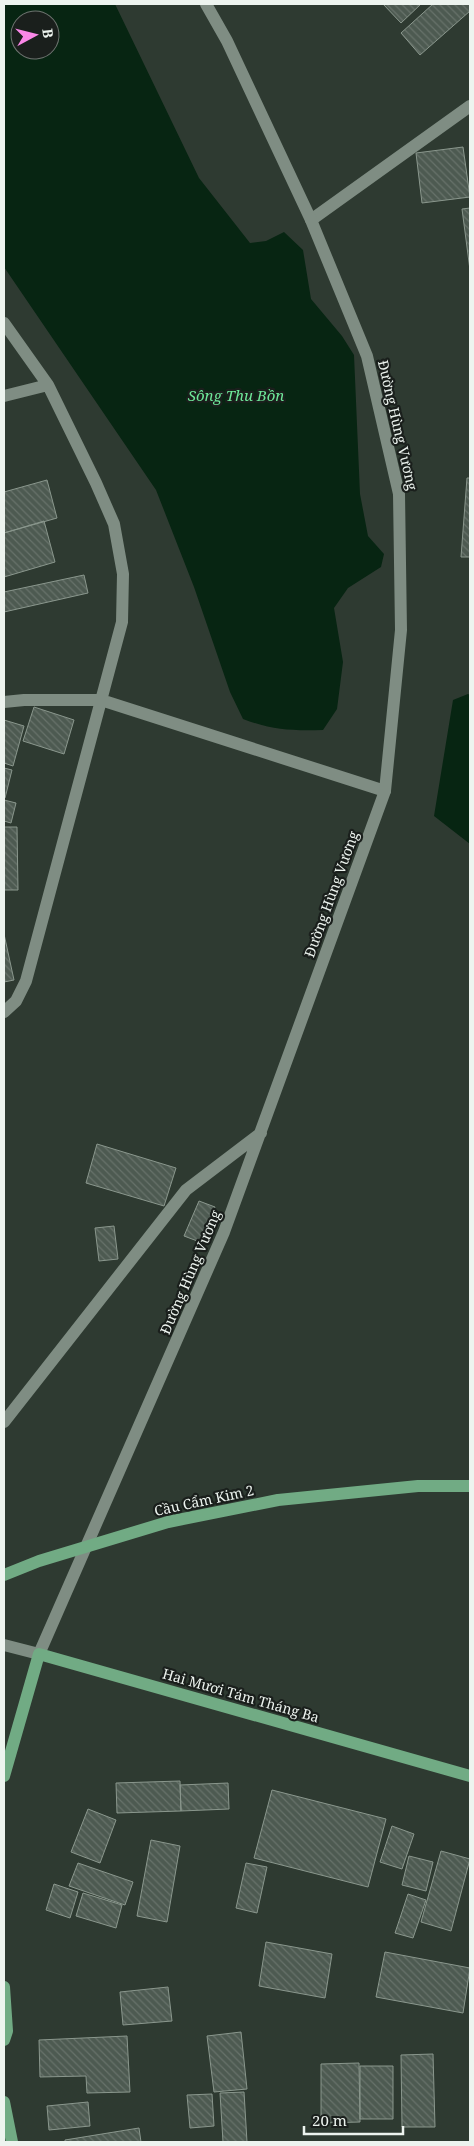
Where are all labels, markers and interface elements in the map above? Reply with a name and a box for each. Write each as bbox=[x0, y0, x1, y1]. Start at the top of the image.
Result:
north arrow bbox=[10, 10, 60, 60]
text: B bbox=[38, 28, 58, 39]
street label: Đường Hùng Vương bbox=[374, 358, 422, 492]
water label: Sông Thu Bồn bbox=[188, 385, 284, 405]
street label: Đường Hùng Vương bbox=[299, 828, 363, 960]
street label: Đường Hùng Vương bbox=[155, 1207, 225, 1337]
street label: Cầu Cẩm Kim 2 bbox=[152, 1480, 256, 1520]
street label: Hai Mươi Tám Tháng Ba bbox=[160, 1664, 322, 1727]
scale bar bbox=[304, 2104, 403, 2136]
text: 20 m bbox=[312, 2110, 347, 2130]

